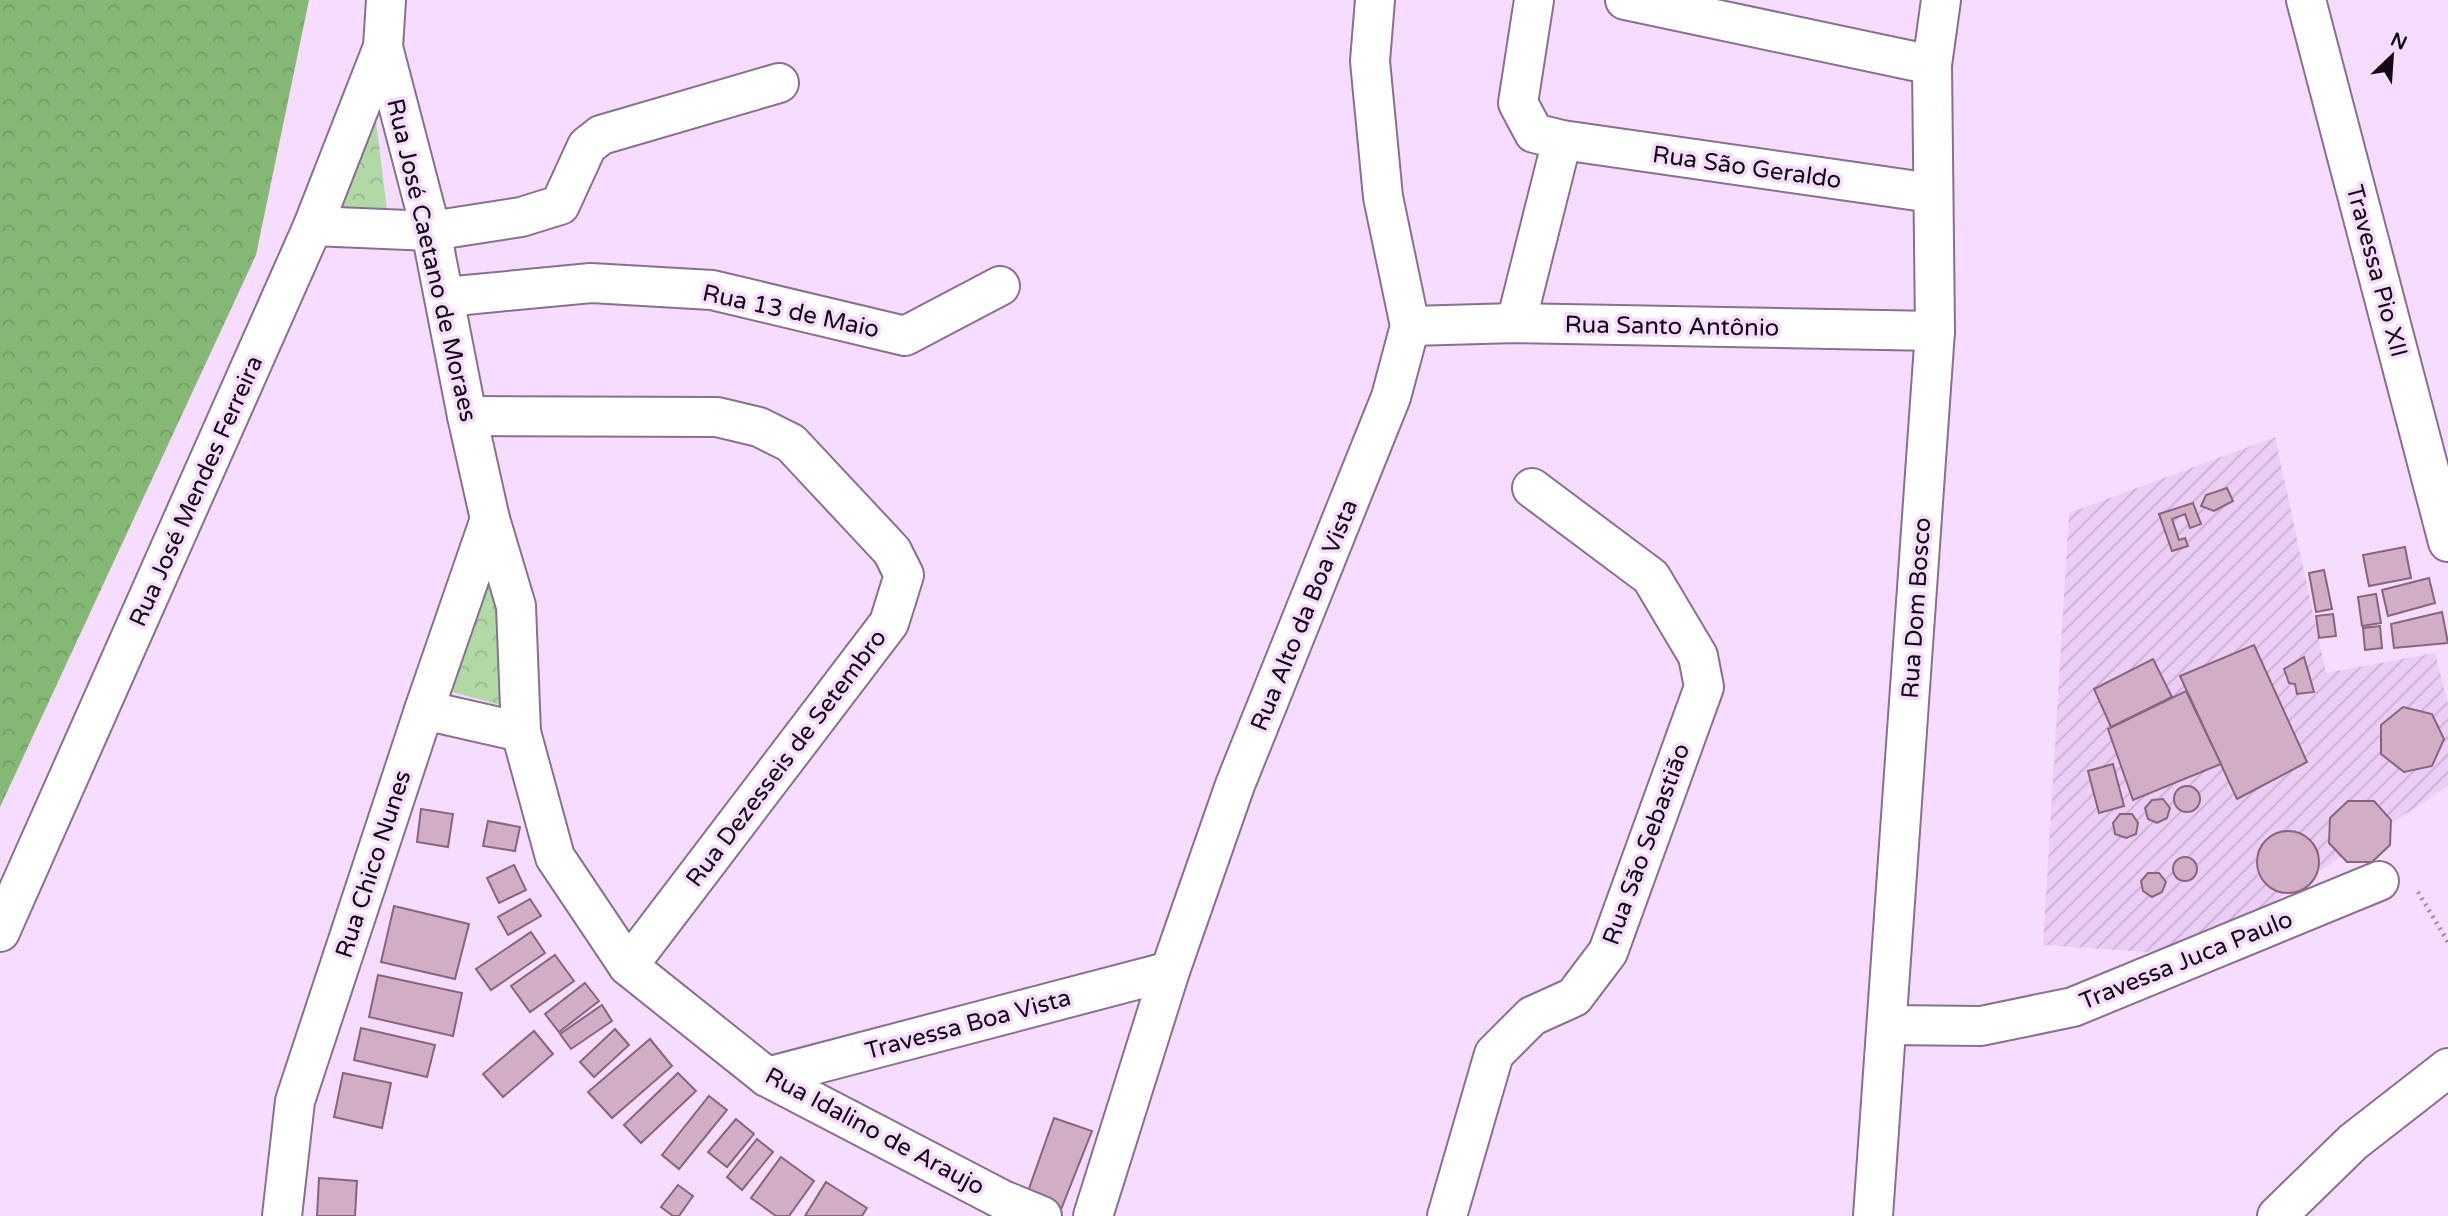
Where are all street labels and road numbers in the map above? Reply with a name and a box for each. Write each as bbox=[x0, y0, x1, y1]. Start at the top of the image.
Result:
street label: Rua José Caetano de Moraes bbox=[380, 96, 483, 424]
street label: Rua São Geraldo bbox=[1650, 140, 1843, 195]
street label: Travessa Pio XII bbox=[2340, 182, 2413, 360]
street label: Rua 13 de Maio bbox=[700, 279, 882, 344]
street label: Rua Santo Antônio bbox=[1564, 310, 1780, 343]
street label: Rua José Mendes Ferreira bbox=[124, 351, 269, 631]
street label: Rua Alto da Boa Vista bbox=[1245, 495, 1364, 735]
street label: Rua Dom Bosco bbox=[1896, 516, 1937, 700]
street label: Rua Dezesseis de Setembro bbox=[680, 624, 893, 893]
street label: Rua São Sebastião bbox=[1597, 740, 1696, 949]
street label: Rua Chico Nunes bbox=[329, 767, 417, 962]
street label: Travessa Juca Paulo bbox=[2076, 905, 2297, 1016]
street label: Travessa Boa Vista bbox=[862, 983, 1074, 1066]
street label: Rua Idalino de Araujo bbox=[760, 1061, 990, 1202]

